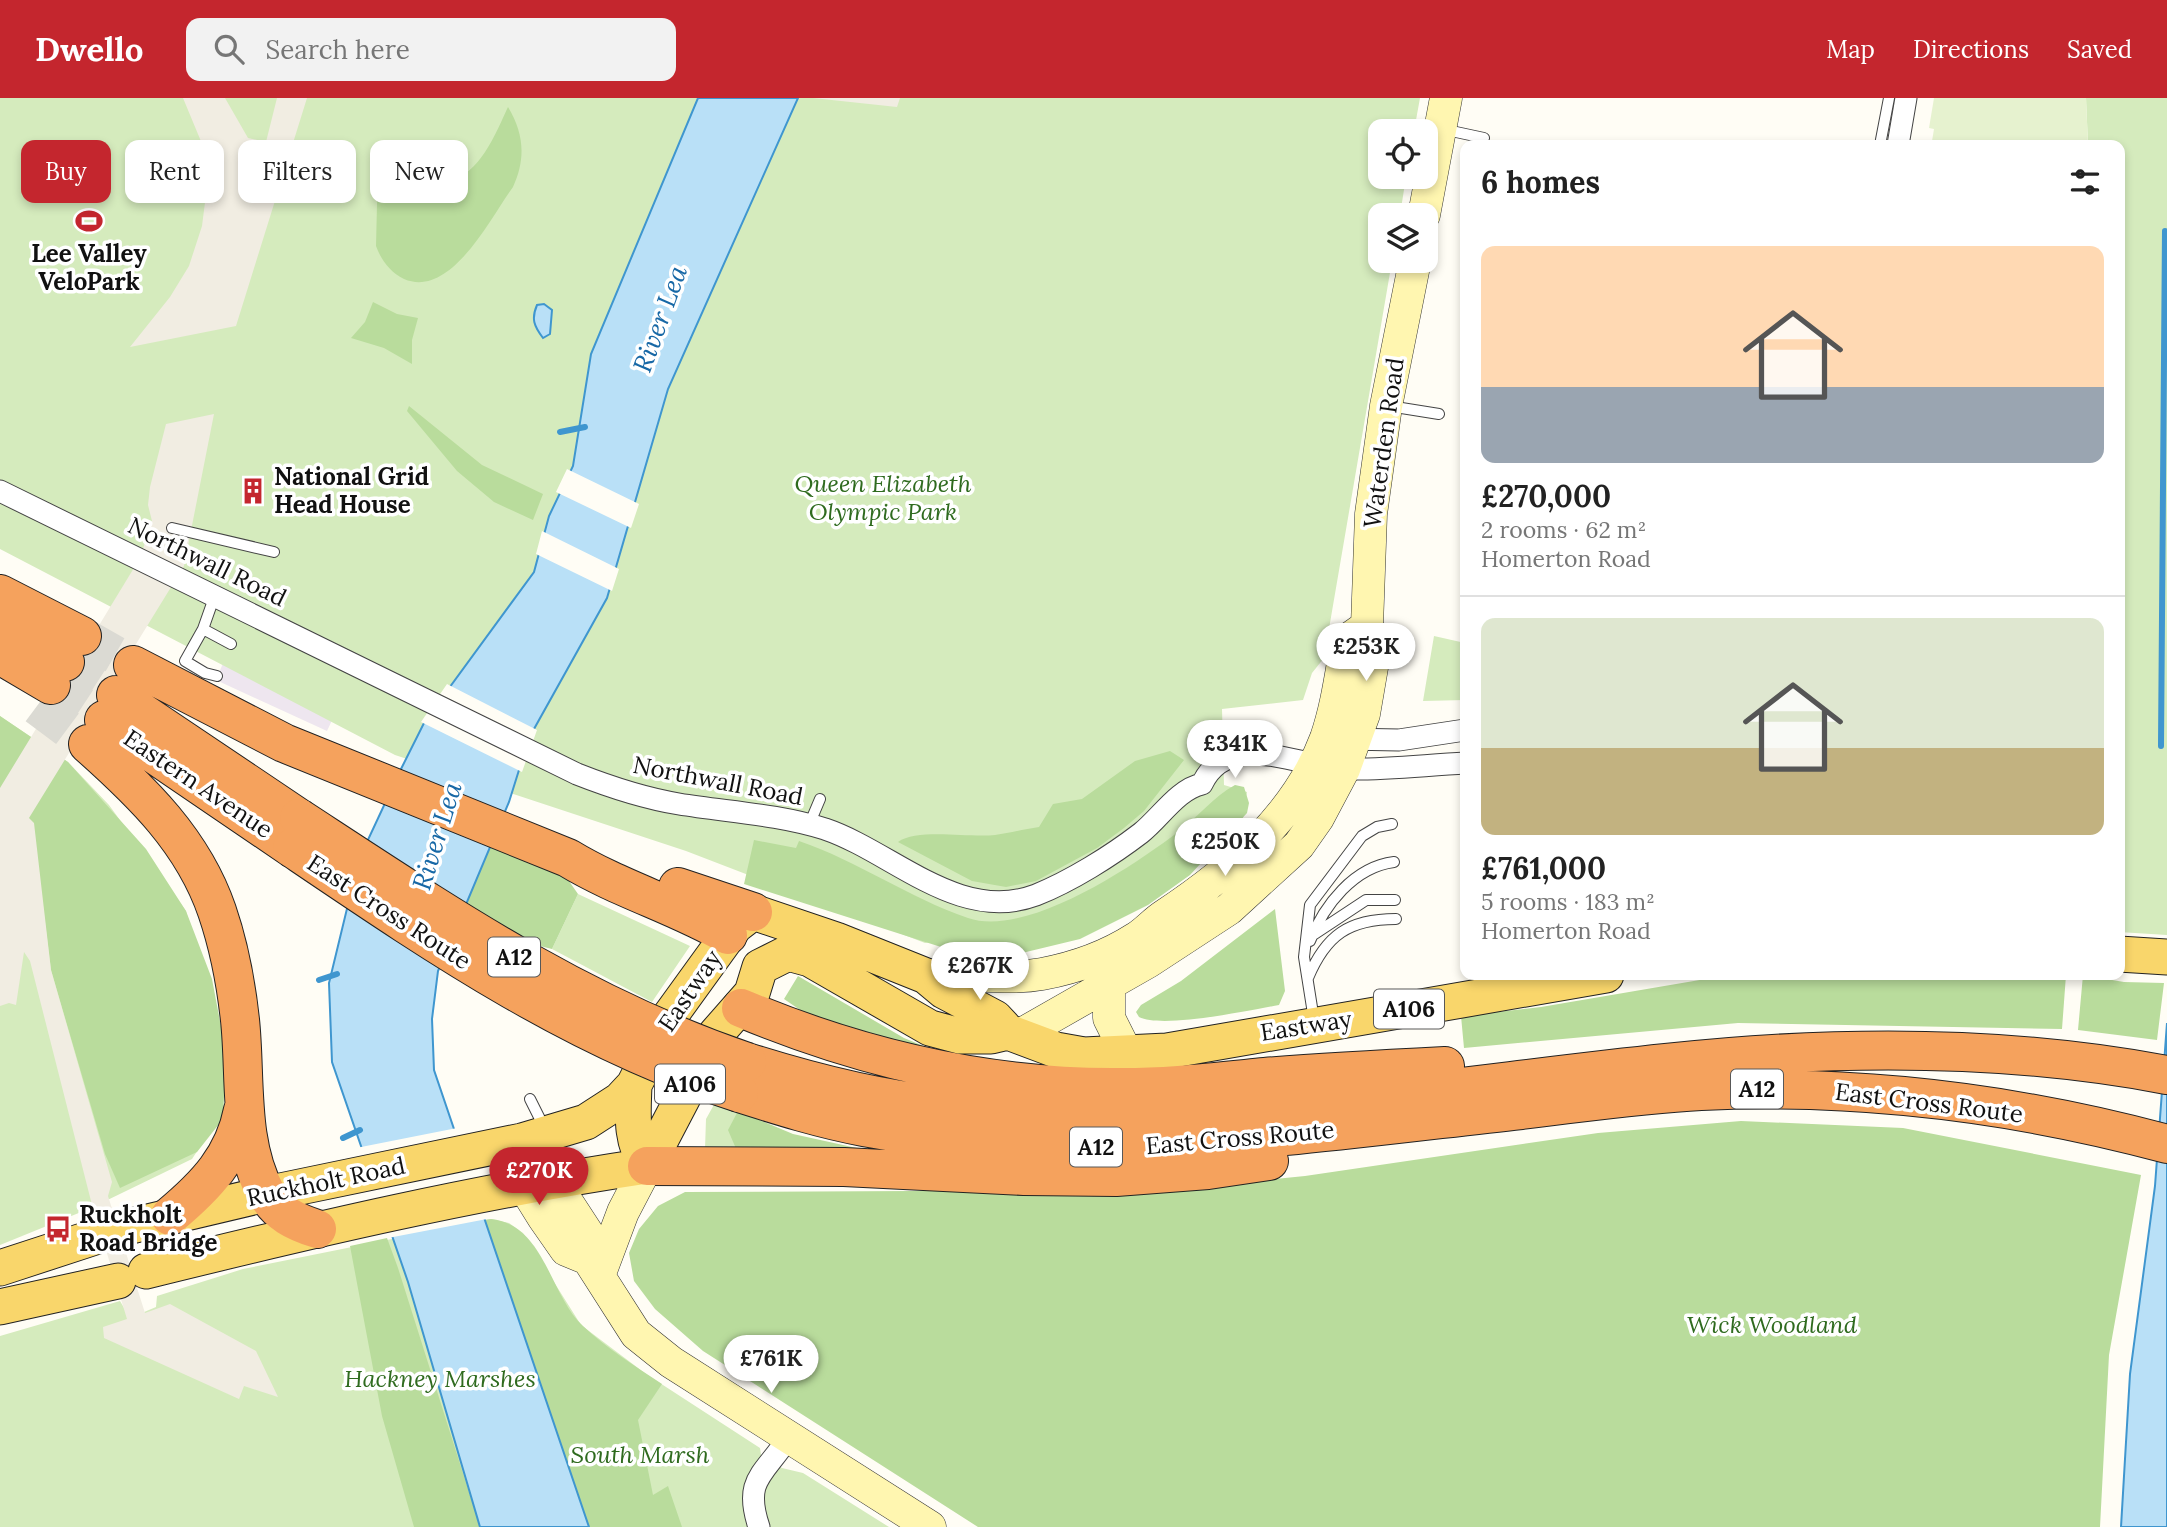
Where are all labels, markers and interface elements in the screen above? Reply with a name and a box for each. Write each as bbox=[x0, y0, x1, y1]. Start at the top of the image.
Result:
search box bbox=[186, 18, 676, 81]
text: Dwello bbox=[35, 28, 144, 70]
icon: search bbox=[210, 30, 248, 68]
text: Search here bbox=[266, 33, 410, 66]
text: Map bbox=[1826, 34, 1875, 65]
text: Directions bbox=[1913, 34, 2029, 65]
text: Saved bbox=[2067, 34, 2132, 65]
map controls bbox=[1368, 119, 1438, 273]
button: locate bbox=[1368, 119, 1438, 189]
chip: Buy bbox=[21, 140, 111, 203]
chip: Rent bbox=[125, 140, 224, 203]
chip: Filters bbox=[238, 140, 356, 203]
chip: New bbox=[370, 140, 468, 203]
text: 6 homes bbox=[1481, 163, 1600, 201]
icon: filters bbox=[2066, 163, 2104, 201]
button: layers bbox=[1368, 203, 1438, 273]
sports icon: Lee Valley VeloPark bbox=[74, 206, 104, 236]
place label: Lee Valley VeloPark bbox=[31, 238, 147, 297]
water label: River Lea bbox=[625, 260, 694, 377]
icon: home bbox=[1730, 292, 1856, 418]
street label: Waterden Road bbox=[1356, 356, 1411, 530]
place label: National Grid Head House bbox=[274, 461, 429, 520]
park label: Queen Elizabeth Olympic Park bbox=[794, 468, 972, 527]
building icon: National Grid Head House bbox=[238, 476, 268, 506]
text: £270,000 bbox=[1481, 477, 1611, 515]
street label: Northwall Road bbox=[123, 510, 292, 613]
text: 2 rooms · 62 m² bbox=[1481, 515, 1646, 544]
text: Homerton Road bbox=[1481, 544, 1651, 573]
pin: £253K bbox=[1317, 624, 1415, 683]
text: £253K bbox=[1332, 631, 1400, 660]
icon: home bbox=[1730, 664, 1856, 790]
pin: £341K bbox=[1186, 720, 1284, 780]
street label: Eastern Avenue bbox=[118, 722, 279, 845]
text: £341K bbox=[1203, 728, 1267, 757]
street label: Northwall Road bbox=[630, 749, 806, 812]
water label: River Lea bbox=[405, 777, 469, 894]
pin: £250K bbox=[1176, 818, 1274, 878]
text: £250K bbox=[1191, 826, 1259, 855]
street label: East Cross Route bbox=[302, 847, 477, 976]
text: £761,000 bbox=[1481, 849, 1606, 887]
text: 5 rooms · 183 m² bbox=[1481, 887, 1655, 916]
text: Homerton Road bbox=[1481, 916, 1651, 945]
road number: A12 bbox=[488, 937, 540, 976]
pin: £267K bbox=[931, 942, 1029, 1002]
street label: Eastway bbox=[651, 944, 728, 1037]
text: £267K bbox=[947, 950, 1013, 979]
road number: A106 bbox=[1374, 989, 1444, 1028]
street label: Eastway bbox=[1258, 1003, 1354, 1048]
road number: A106 bbox=[655, 1065, 725, 1104]
road number: A12 bbox=[1731, 1070, 1783, 1108]
street label: East Cross Route bbox=[1833, 1076, 2025, 1129]
street label: East Cross Route bbox=[1144, 1114, 1336, 1161]
road number: A12 bbox=[1070, 1128, 1122, 1166]
pin: £270K bbox=[490, 1148, 588, 1207]
street label: Ruckholt Road bbox=[244, 1150, 408, 1213]
text: £270K bbox=[505, 1155, 573, 1184]
place label: Ruckholt Road Bridge bbox=[79, 1199, 217, 1258]
bus stop icon: Ruckholt Road Bridge bbox=[43, 1214, 73, 1244]
park label: Wick Woodland bbox=[1687, 1309, 1858, 1340]
pin: £761K bbox=[722, 1336, 820, 1395]
text: £761K bbox=[740, 1343, 802, 1372]
park label: Hackney Marshes bbox=[344, 1363, 536, 1394]
park label: South Marsh bbox=[571, 1439, 710, 1470]

